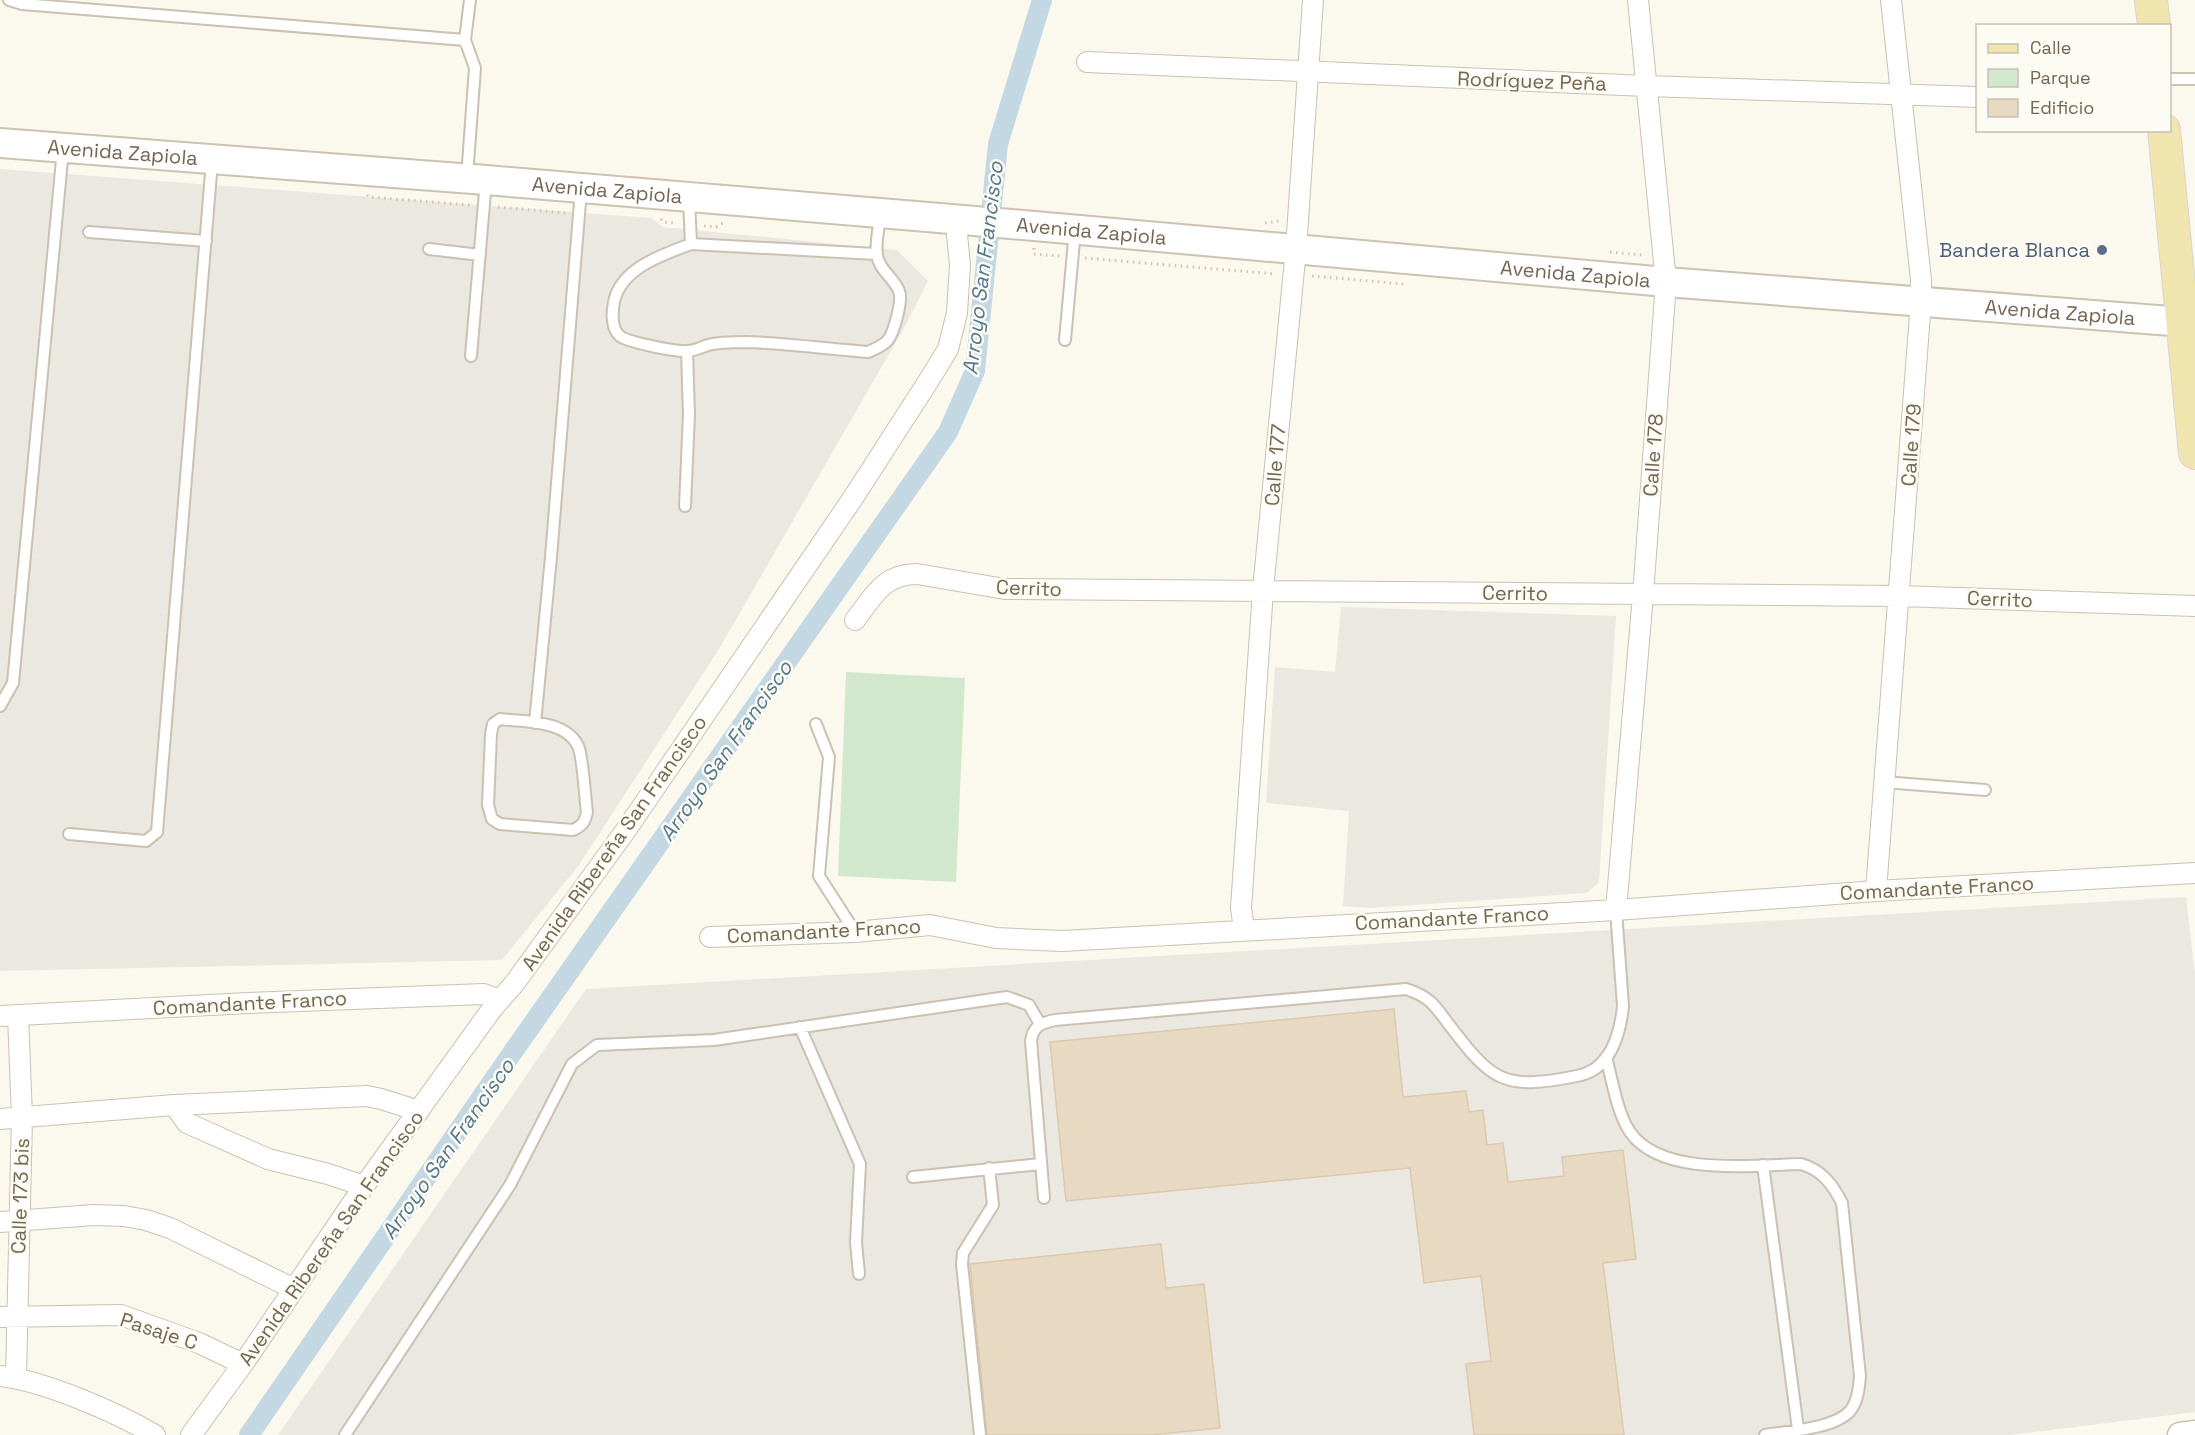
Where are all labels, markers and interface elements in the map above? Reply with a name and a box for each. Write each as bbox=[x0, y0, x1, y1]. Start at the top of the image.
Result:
legend bbox=[1976, 24, 2171, 132]
text: Calle bbox=[2030, 36, 2071, 59]
street label: Rodríguez Peña bbox=[1457, 65, 1607, 97]
text: Parque bbox=[2030, 66, 2091, 89]
text: Edificio bbox=[2030, 96, 2094, 119]
street label: Avenida Zapiola bbox=[46, 134, 199, 171]
water label: Arroyo San Francisco bbox=[956, 159, 1009, 376]
street label: Avenida Zapiola bbox=[531, 171, 683, 209]
street label: Avenida Zapiola bbox=[1015, 211, 1168, 251]
place label: Bandera Blanca bbox=[1939, 237, 2090, 263]
marker: Bandera Blanca bbox=[2095, 243, 2109, 257]
street label: Avenida Zapiola bbox=[1499, 254, 1652, 294]
street label: Avenida Zapiola bbox=[1984, 294, 2136, 331]
street label: Calle 179 bbox=[1895, 403, 1927, 487]
street label: Calle 178 bbox=[1637, 413, 1669, 497]
street label: Calle 177 bbox=[1258, 423, 1292, 507]
street label: Cerrito bbox=[996, 574, 1062, 602]
street label: Cerrito bbox=[1482, 579, 1548, 607]
street label: Cerrito bbox=[1967, 585, 2033, 613]
water label: Arroyo San Francisco bbox=[653, 654, 799, 846]
street label: Avenida Ribereña San Francisco bbox=[516, 710, 712, 976]
street label: Comandante Franco bbox=[1839, 870, 2035, 906]
street label: Comandante Franco bbox=[1354, 900, 1550, 936]
street label: Comandante Franco bbox=[726, 913, 922, 949]
street label: Comandante Franco bbox=[152, 985, 348, 1021]
water label: Arroyo San Francisco bbox=[375, 1052, 521, 1244]
street label: Avenida Ribereña San Francisco bbox=[233, 1105, 429, 1371]
street label: Calle 173 bis bbox=[5, 1137, 35, 1255]
street label: Pasaje C bbox=[117, 1306, 201, 1356]

